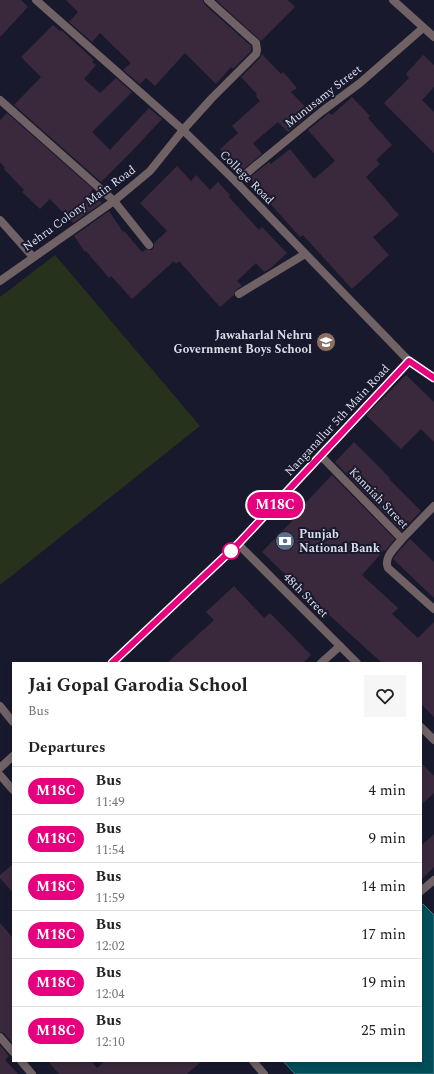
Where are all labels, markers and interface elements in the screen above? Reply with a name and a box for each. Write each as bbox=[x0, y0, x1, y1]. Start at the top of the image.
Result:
street label: Munusamy Street bbox=[281, 60, 366, 133]
street label: College Road bbox=[215, 146, 278, 209]
street label: Nehru Colony Main Road bbox=[19, 161, 140, 256]
place label: Jawaharlal Nehru Government Boys School bbox=[174, 326, 312, 359]
school or university icon: Jawaharlal Nehru Government Boys School bbox=[315, 331, 337, 353]
street label: Nanganallur 5th Main Road bbox=[280, 360, 395, 481]
street label: Kanniah Street bbox=[344, 463, 413, 533]
line badge: M18C bbox=[247, 492, 303, 518]
text: M18C bbox=[255, 494, 295, 515]
place label: Punjab National Bank bbox=[299, 525, 381, 558]
bank icon: Punjab National Bank bbox=[274, 530, 296, 552]
unlabelled marker bbox=[222, 542, 240, 560]
street label: 48th Street bbox=[279, 568, 333, 622]
text: Jai Gopal Garodia School bbox=[28, 671, 248, 700]
button: heart bbox=[364, 675, 406, 717]
text: Bus bbox=[28, 701, 49, 721]
text: Departures bbox=[28, 736, 106, 759]
text: Bus bbox=[96, 769, 122, 792]
text: 4 min bbox=[368, 779, 406, 802]
text: M18C bbox=[36, 780, 76, 801]
text: 11:49 bbox=[96, 792, 125, 812]
text: Bus bbox=[96, 817, 122, 840]
text: 9 min bbox=[368, 827, 406, 850]
text: M18C bbox=[36, 828, 76, 849]
text: 11:54 bbox=[96, 840, 125, 860]
text: Bus bbox=[96, 865, 122, 888]
text: 14 min bbox=[361, 875, 406, 898]
text: M18C bbox=[36, 876, 76, 897]
text: 11:59 bbox=[96, 888, 125, 908]
text: Bus bbox=[96, 913, 122, 936]
text: 17 min bbox=[361, 923, 406, 946]
text: M18C bbox=[36, 924, 76, 945]
text: 12:02 bbox=[96, 936, 125, 956]
text: Bus bbox=[96, 961, 122, 984]
text: 19 min bbox=[361, 971, 406, 994]
text: M18C bbox=[36, 972, 76, 993]
text: 12:04 bbox=[96, 984, 125, 1004]
text: Bus bbox=[96, 1009, 122, 1032]
text: 25 min bbox=[361, 1019, 406, 1042]
text: M18C bbox=[36, 1020, 76, 1041]
text: 12:10 bbox=[96, 1032, 125, 1052]

